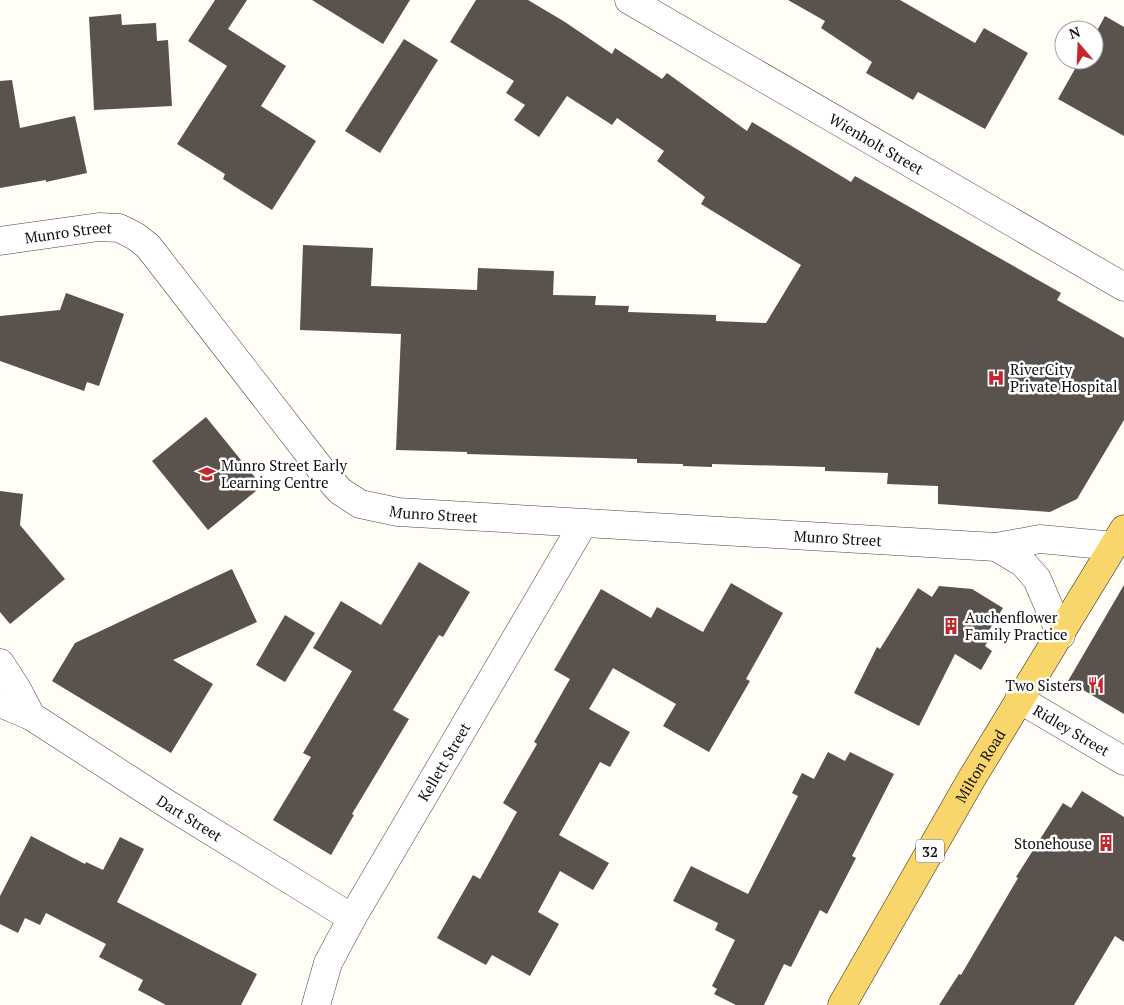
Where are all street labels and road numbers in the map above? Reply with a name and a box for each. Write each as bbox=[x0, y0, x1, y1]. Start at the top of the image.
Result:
street label: Wienholt Street bbox=[826, 108, 928, 179]
street label: Munro Street bbox=[23, 217, 113, 247]
street label: Munro Street bbox=[388, 500, 479, 527]
street label: Munro Street bbox=[793, 525, 883, 550]
street label: Ridley Street bbox=[1030, 700, 1114, 761]
street label: Kellett Street bbox=[413, 718, 475, 805]
street label: Milton Road bbox=[950, 726, 1009, 806]
street label: Dart Street bbox=[153, 790, 226, 846]
road number: 32 bbox=[916, 839, 944, 862]

